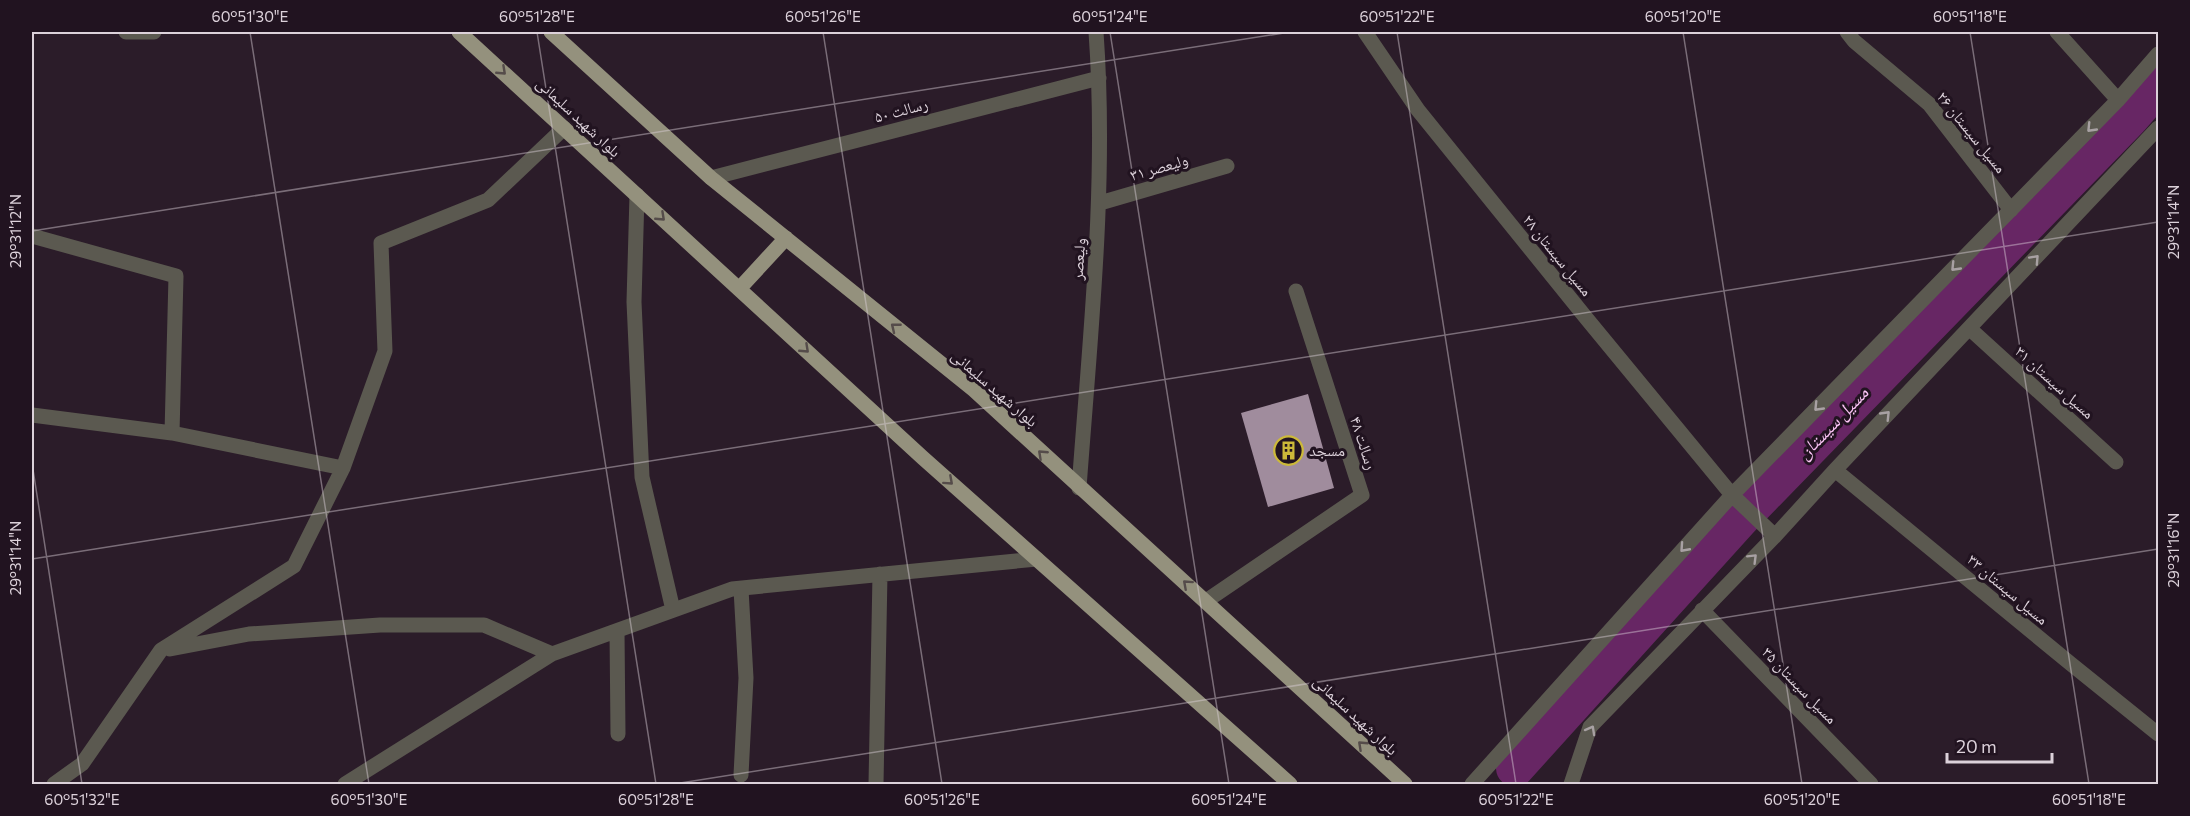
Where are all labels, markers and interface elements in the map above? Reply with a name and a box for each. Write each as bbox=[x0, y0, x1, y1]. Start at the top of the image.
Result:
text: 60°51'30"E bbox=[212, 7, 288, 25]
text: 60°51'28"E bbox=[499, 7, 575, 25]
text: 60°51'26"E bbox=[785, 7, 861, 25]
text: 60°51'24"E bbox=[1072, 7, 1148, 25]
text: 60°51'22"E bbox=[1359, 7, 1435, 25]
text: 60°51'20"E bbox=[1645, 7, 1721, 25]
text: 60°51'18"E bbox=[1933, 7, 2007, 25]
one-way arrow bbox=[495, 64, 506, 75]
street label: بلوار شهید سلیمانی bbox=[532, 73, 625, 162]
street label: مسیل سیستان ۲۶ bbox=[1932, 87, 2011, 178]
street label: رسالت ۵۰ bbox=[872, 93, 930, 127]
one-way arrow bbox=[2087, 120, 2098, 131]
street label: ولیعصر ۳۱ bbox=[1128, 149, 1190, 185]
text: 29°31'14"N bbox=[2164, 185, 2182, 259]
text: 29°31'12"N bbox=[6, 194, 24, 268]
one-way arrow bbox=[654, 210, 665, 221]
street label: مسیل سیستان ۲۸ bbox=[1518, 210, 1597, 301]
street label: ولیعصر bbox=[1066, 237, 1089, 282]
one-way arrow bbox=[2028, 255, 2039, 265]
one-way arrow bbox=[1951, 260, 1962, 271]
one-way arrow bbox=[891, 323, 902, 334]
street label: مسیل سیستان ۳۱ bbox=[2011, 341, 2099, 424]
one-way arrow bbox=[798, 342, 808, 353]
street label: بلوار شهید سلیمانی bbox=[947, 345, 1042, 432]
water label: مسیل سیستان bbox=[1792, 381, 1874, 464]
one-way arrow bbox=[1815, 399, 1826, 410]
one-way arrow bbox=[1879, 412, 1890, 423]
street label: رسالت ۴۸ bbox=[1346, 414, 1382, 472]
building icon: مسجد bbox=[1272, 434, 1304, 466]
place label: مسجد bbox=[1309, 440, 1345, 459]
one-way arrow bbox=[1039, 450, 1049, 461]
one-way arrow bbox=[942, 474, 953, 485]
text: 29°31'16"N bbox=[2164, 513, 2182, 587]
text: 29°31'14"N bbox=[6, 521, 24, 595]
one-way arrow bbox=[1680, 542, 1691, 552]
street label: مسیل سیستان ۳۳ bbox=[1963, 549, 2053, 629]
one-way arrow bbox=[1746, 554, 1757, 565]
one-way arrow bbox=[1183, 580, 1194, 591]
street label: مسیل سیستان ۳۵ bbox=[1757, 642, 1842, 729]
street label: بلوار شهید سلیمانی bbox=[1309, 671, 1402, 760]
one-way arrow bbox=[1584, 726, 1595, 736]
scale bar bbox=[1947, 726, 2052, 764]
text: 20 m bbox=[1956, 735, 1997, 757]
one-way arrow bbox=[1358, 741, 1369, 752]
text: 60°51'32"E bbox=[44, 790, 120, 808]
text: 60°51'30"E bbox=[331, 790, 407, 808]
text: 60°51'28"E bbox=[618, 790, 694, 808]
text: 60°51'26"E bbox=[904, 790, 980, 808]
text: 60°51'24"E bbox=[1191, 790, 1267, 808]
text: 60°51'22"E bbox=[1478, 790, 1554, 808]
text: 60°51'20"E bbox=[1764, 790, 1840, 808]
text: 60°51'18"E bbox=[2052, 790, 2126, 808]

